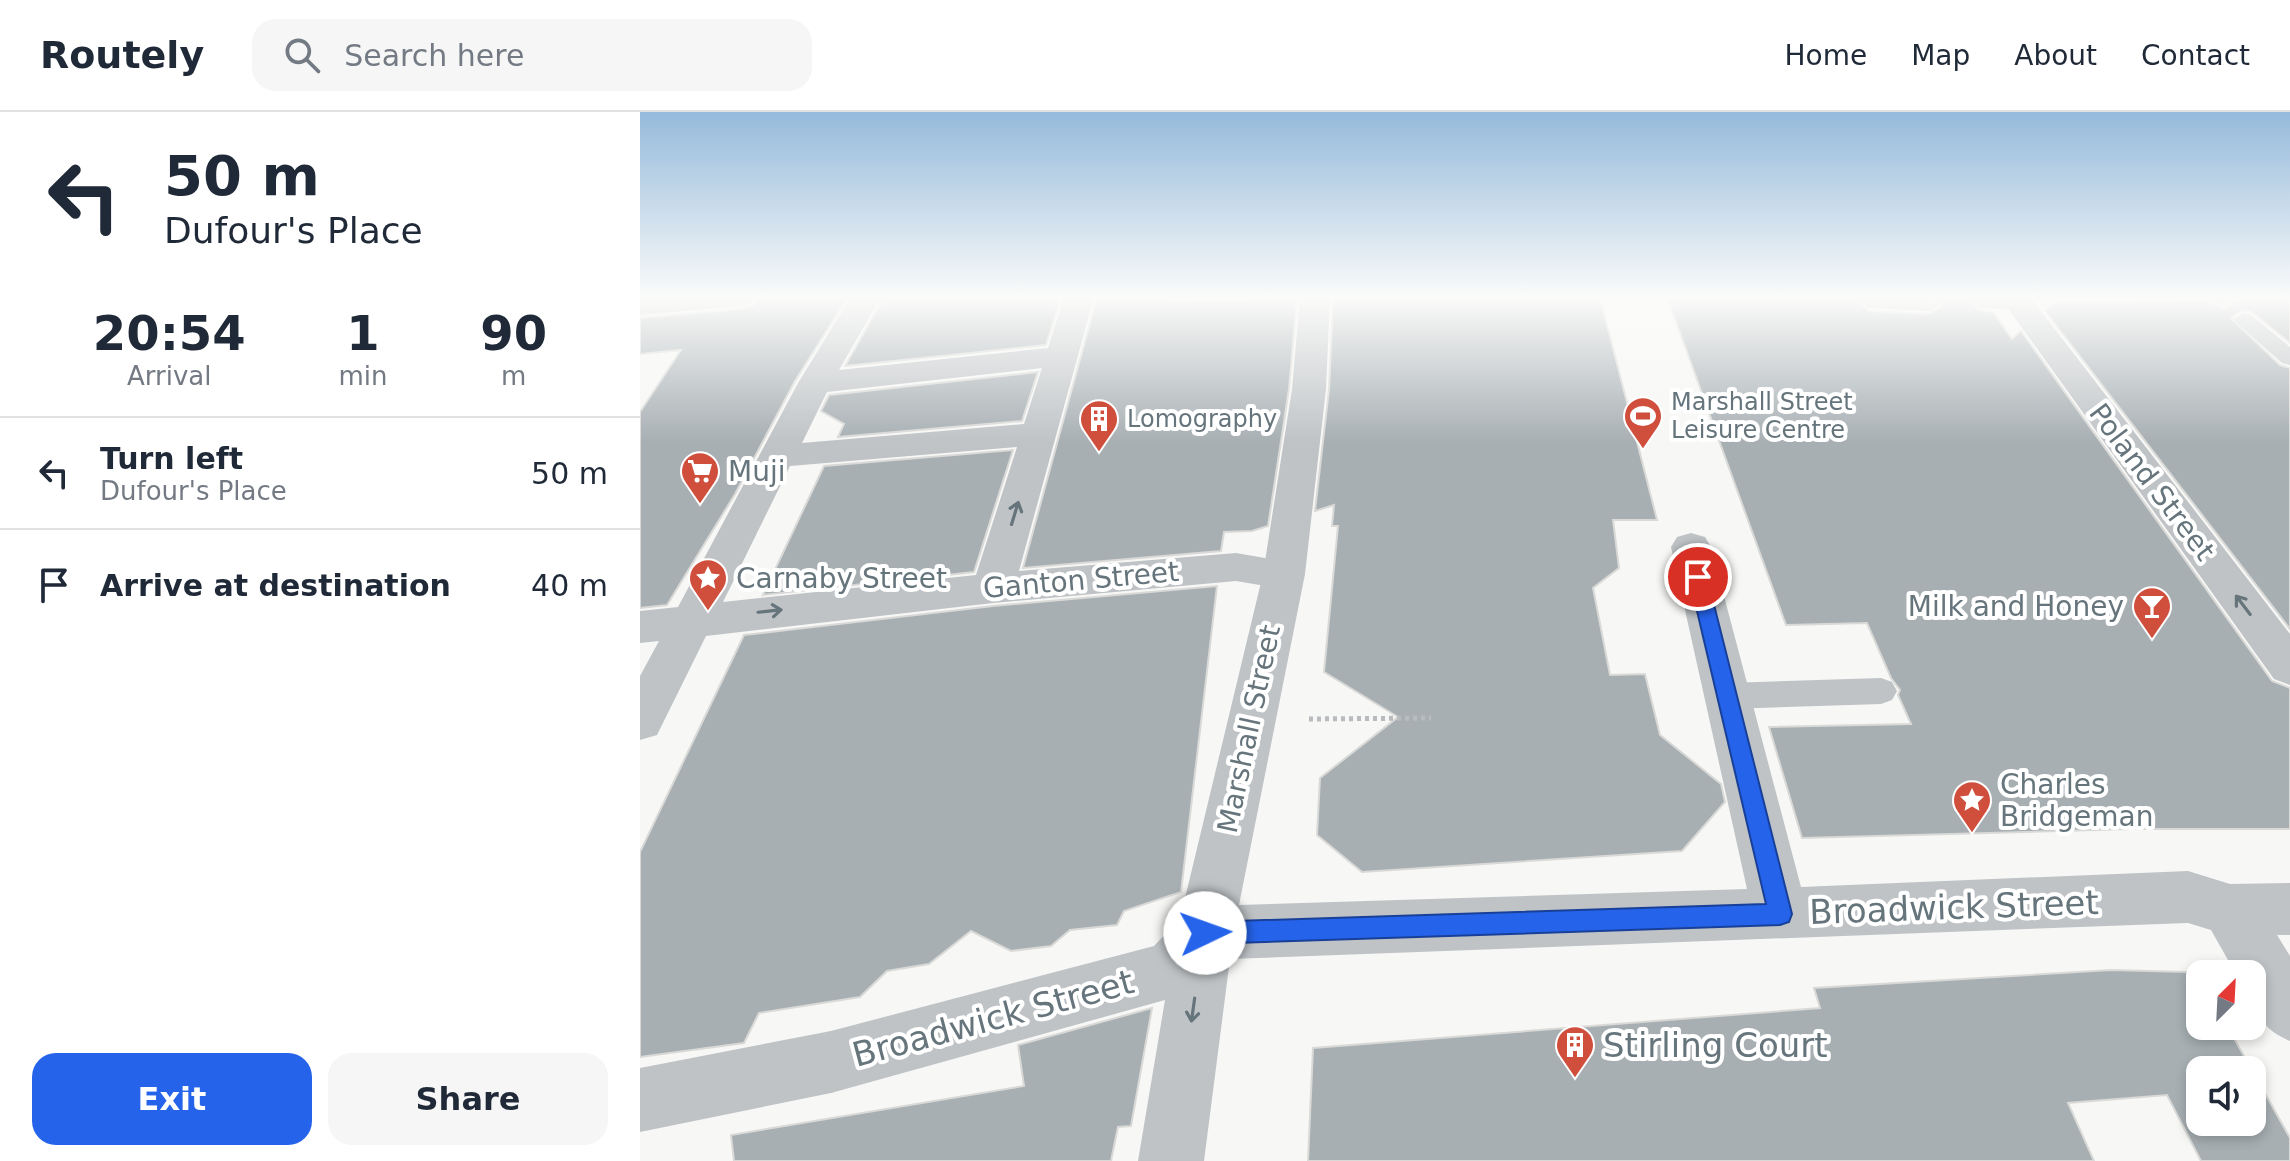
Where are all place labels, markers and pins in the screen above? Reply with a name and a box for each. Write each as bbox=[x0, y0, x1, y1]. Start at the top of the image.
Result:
place label: Marshall Street Leisure Centre bbox=[1671, 388, 1853, 444]
sports icon: Marshall Street Leisure Centre bbox=[1622, 395, 1664, 450]
building icon: Lomography bbox=[1078, 398, 1120, 453]
place label: Lomography bbox=[1127, 405, 1277, 433]
supermarket icon: Muji bbox=[679, 450, 721, 505]
place label: Muji bbox=[728, 455, 785, 488]
pin bbox=[1664, 543, 1732, 611]
place icon: Carnaby Street bbox=[687, 557, 729, 612]
place label: Carnaby Street bbox=[736, 562, 947, 595]
bar icon: Milk and Honey bbox=[2131, 585, 2173, 640]
place label: Milk and Honey bbox=[1908, 590, 2124, 623]
place label: Charles Bridgeman bbox=[2000, 768, 2153, 833]
place icon: Charles Bridgeman bbox=[1951, 779, 1993, 834]
building icon: Stirling Court bbox=[1554, 1024, 1596, 1079]
place label: Stirling Court bbox=[1603, 1025, 1828, 1065]

